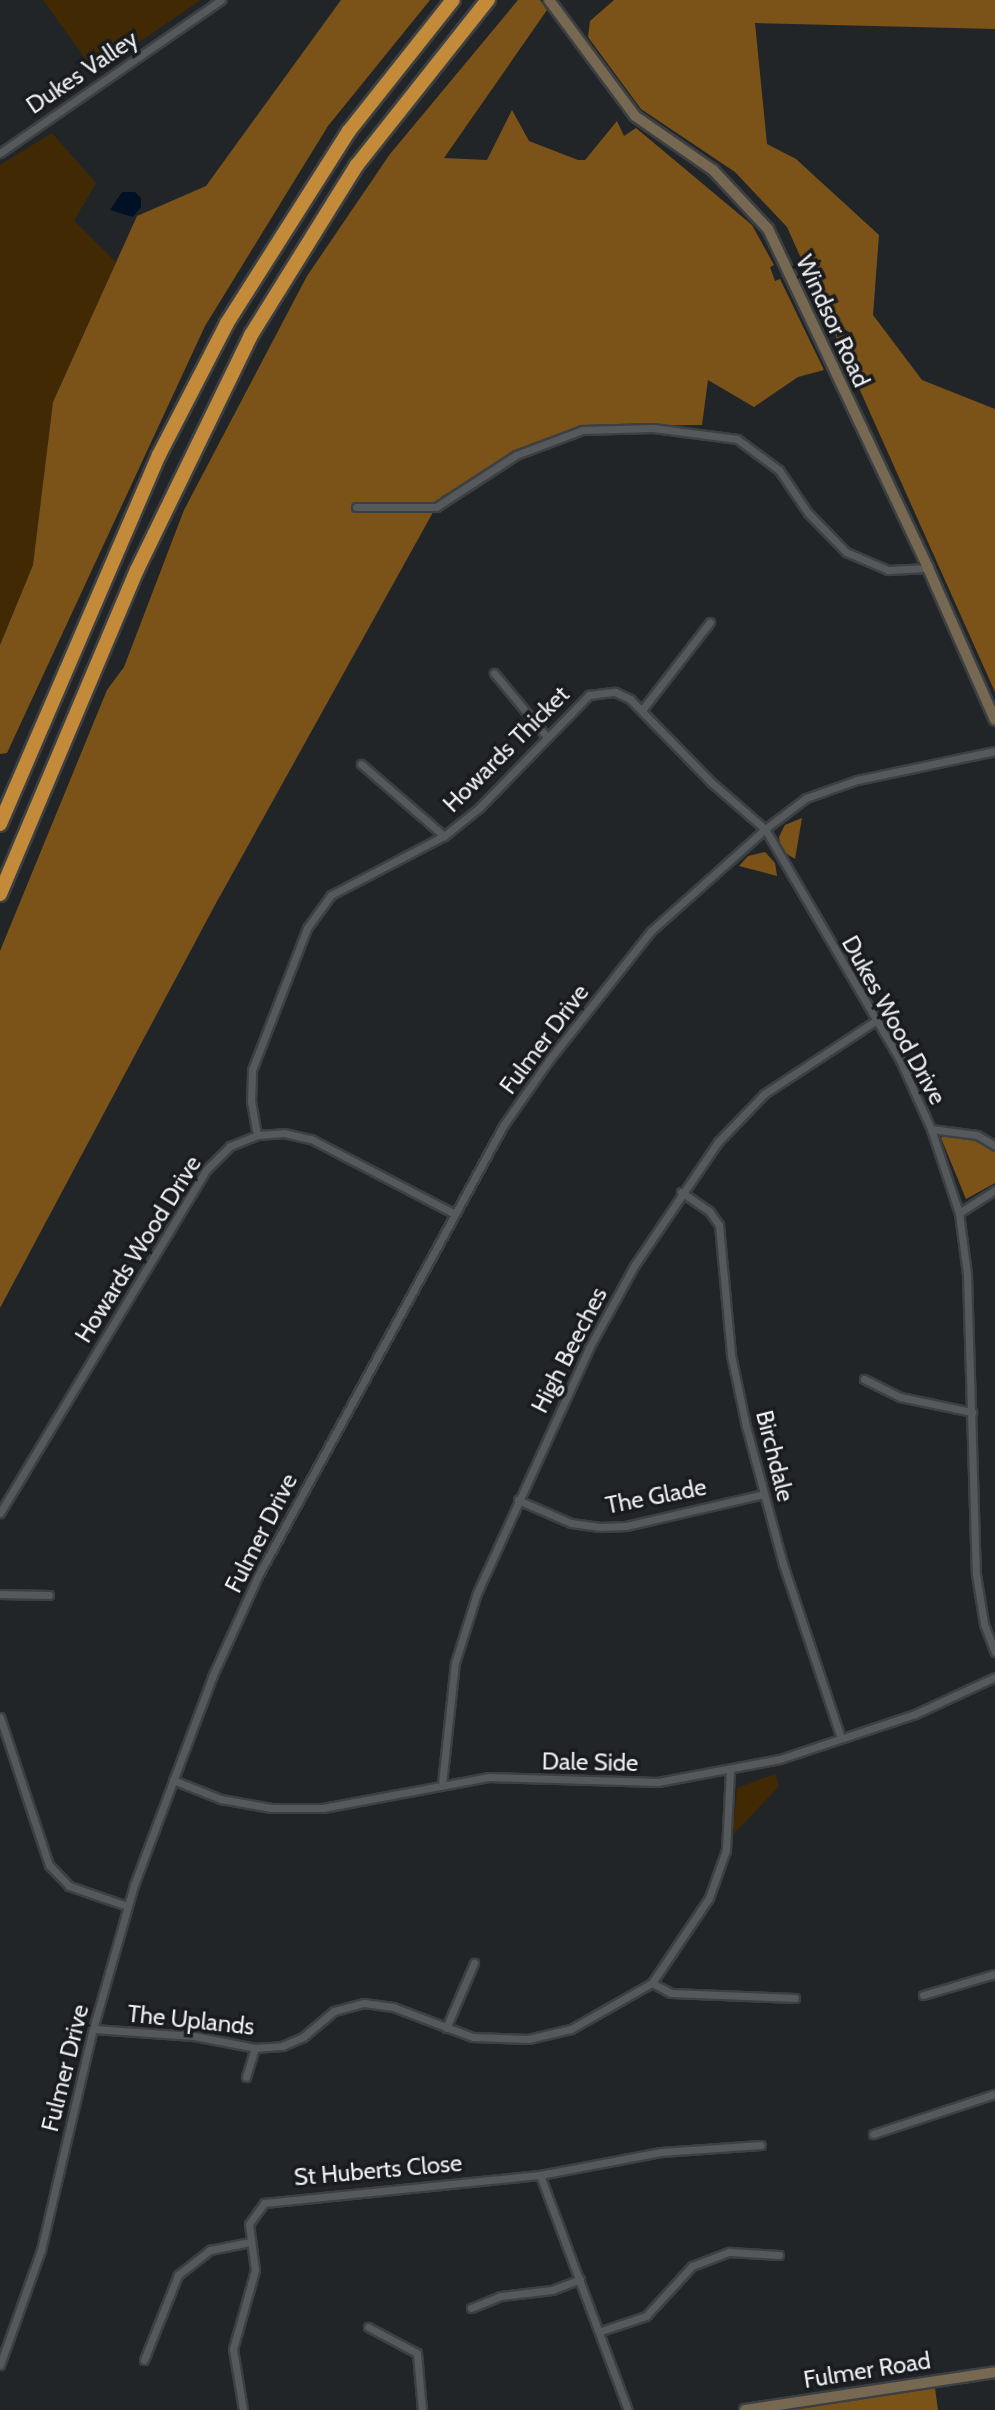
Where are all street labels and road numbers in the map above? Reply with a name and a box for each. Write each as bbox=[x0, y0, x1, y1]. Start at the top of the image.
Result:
street label: Dukes Valley bbox=[21, 24, 143, 120]
street label: Windsor Road bbox=[790, 250, 876, 392]
street label: Howards Thicket bbox=[437, 680, 575, 818]
street label: Dukes Wood Drive bbox=[836, 931, 952, 1109]
street label: Fulmer Drive bbox=[493, 978, 595, 1100]
street label: Howards Wood Drive bbox=[69, 1150, 207, 1348]
street label: High Beeches bbox=[525, 1282, 613, 1418]
street label: Birchdale bbox=[750, 1407, 800, 1505]
street label: Fulmer Drive bbox=[219, 1469, 303, 1597]
street label: The Glade bbox=[603, 1472, 709, 1520]
street label: Dale Side bbox=[541, 1747, 639, 1777]
street label: The Uplands bbox=[126, 1999, 256, 2041]
street label: Fulmer Drive bbox=[35, 2001, 95, 2135]
street label: St Huberts Close bbox=[293, 2148, 463, 2192]
street label: Fulmer Road bbox=[801, 2346, 933, 2394]

